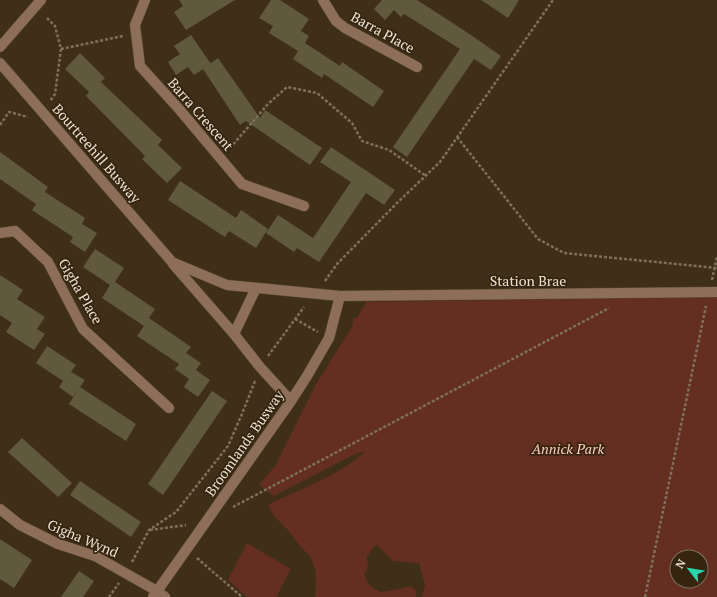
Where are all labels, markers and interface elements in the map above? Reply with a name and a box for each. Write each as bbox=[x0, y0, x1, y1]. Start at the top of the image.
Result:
street label: Barra Place bbox=[348, 7, 418, 57]
street label: Barra Crescent bbox=[164, 73, 239, 155]
street label: Bourtreehill Busway bbox=[49, 99, 146, 207]
street label: Gigha Place bbox=[55, 255, 107, 327]
street label: Station Brae bbox=[490, 271, 566, 290]
street label: Broomlands Busway bbox=[200, 385, 288, 500]
park label: Annick Park bbox=[531, 439, 604, 458]
street label: Gigha Wynd bbox=[45, 515, 122, 562]
north arrow bbox=[669, 549, 709, 589]
text: N bbox=[672, 556, 689, 571]

